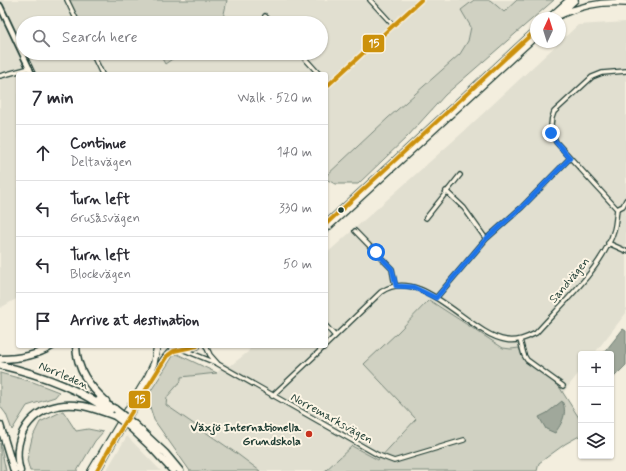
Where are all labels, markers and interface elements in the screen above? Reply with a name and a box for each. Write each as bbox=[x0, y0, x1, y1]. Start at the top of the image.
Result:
north arrow bbox=[530, 12, 566, 48]
search box bbox=[16, 16, 328, 60]
icon: search bbox=[30, 27, 52, 49]
text: Search here bbox=[62, 28, 138, 48]
line badge: 15 bbox=[362, 34, 385, 53]
text: 15 bbox=[369, 37, 380, 51]
text: 7 min bbox=[32, 87, 74, 109]
text: Walk · 520 m bbox=[238, 90, 312, 107]
route end bbox=[542, 124, 560, 142]
text: Continue bbox=[70, 134, 126, 154]
icon: ahead bbox=[32, 142, 54, 164]
text: 140 m bbox=[277, 144, 312, 161]
text: Deltavägen bbox=[70, 154, 132, 171]
text: Turn left bbox=[70, 190, 130, 210]
icon: left bbox=[32, 198, 54, 220]
text: 330 m bbox=[279, 200, 312, 217]
unlabelled marker bbox=[336, 205, 346, 215]
text: Grusåsvägen bbox=[70, 210, 140, 227]
route start bbox=[367, 243, 385, 261]
text: Turn left bbox=[70, 246, 130, 266]
icon: left bbox=[32, 254, 54, 276]
street label: Sandvägen bbox=[546, 254, 594, 307]
text: 50 m bbox=[283, 256, 312, 273]
text: Blockvägen bbox=[70, 266, 131, 283]
icon: arrive bbox=[32, 310, 54, 332]
text: Arrive at destination bbox=[70, 311, 199, 331]
map controls bbox=[578, 351, 614, 459]
button: + bbox=[578, 351, 614, 387]
street label: Norrleden bbox=[36, 358, 92, 394]
button: − bbox=[578, 387, 614, 423]
line badge: 15 bbox=[128, 390, 151, 409]
street label: Norremarksvägen bbox=[288, 390, 375, 448]
text: 15 bbox=[135, 393, 146, 407]
place label: Växjö Internationella Grundskola bbox=[191, 420, 302, 450]
button: layers bbox=[578, 423, 614, 459]
marker: Växjö Internationella Grundskola bbox=[304, 429, 314, 439]

